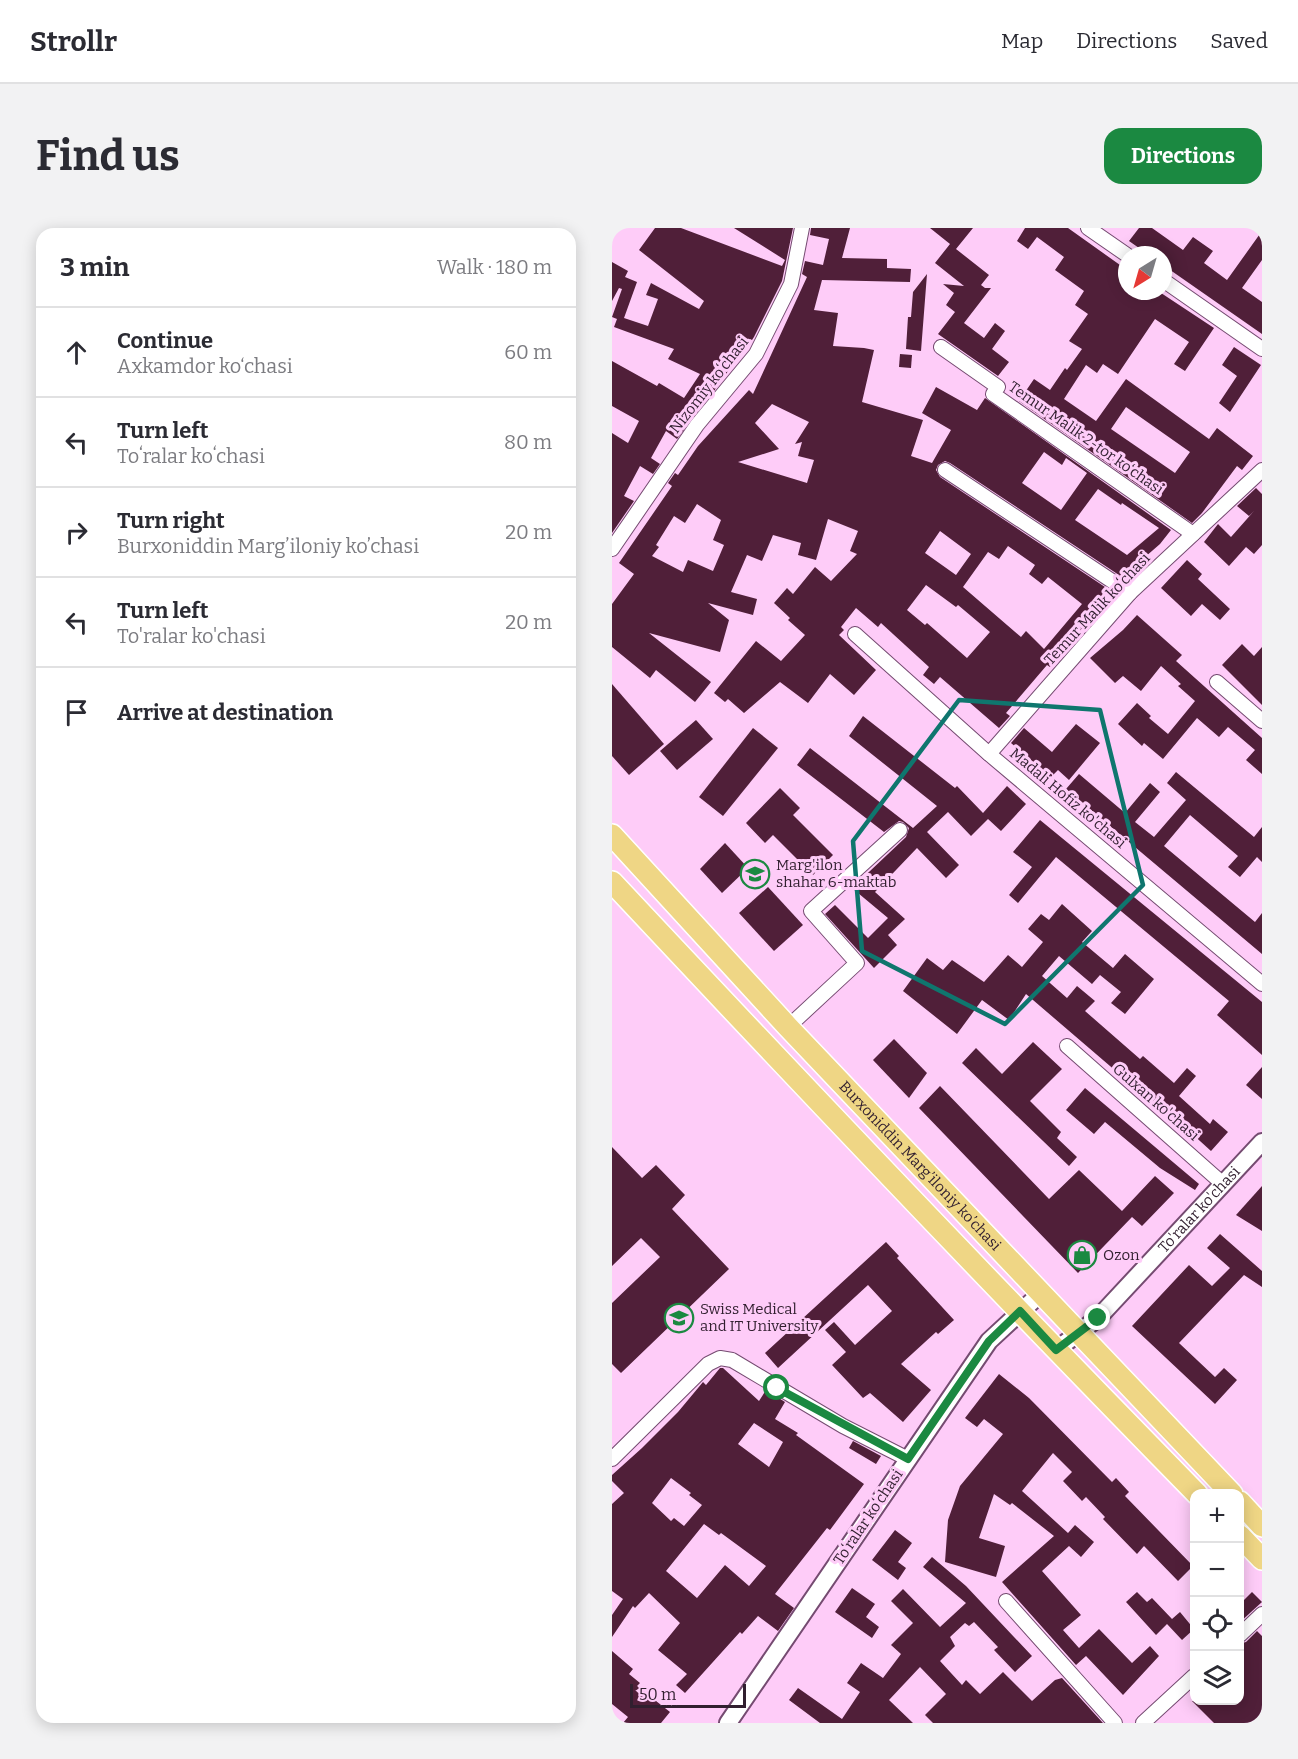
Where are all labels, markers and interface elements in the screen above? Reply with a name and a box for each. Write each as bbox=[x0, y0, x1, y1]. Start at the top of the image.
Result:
text: Strollr bbox=[30, 25, 117, 58]
text: Map bbox=[1001, 28, 1043, 54]
text: Directions bbox=[1076, 28, 1177, 54]
text: Saved bbox=[1210, 28, 1268, 54]
button: Directions bbox=[1104, 128, 1262, 184]
text: Find us bbox=[36, 131, 180, 181]
north arrow bbox=[1118, 246, 1172, 300]
text: 3 min bbox=[60, 252, 129, 283]
text: Walk · 180 m bbox=[437, 255, 552, 279]
text: Continue bbox=[117, 327, 213, 354]
street label: Nizomiy koʻchasi bbox=[666, 333, 753, 437]
icon: ahead bbox=[60, 336, 93, 369]
text: 60 m bbox=[504, 340, 552, 364]
text: Axkamdor ko‘chasi bbox=[117, 354, 293, 378]
street label: Temur Malik 2-tor ko‘chasi bbox=[1005, 378, 1167, 499]
text: Turn left bbox=[117, 417, 209, 444]
icon: left bbox=[60, 426, 93, 459]
text: 80 m bbox=[504, 430, 552, 454]
text: Toʻralar koʻchasi bbox=[117, 444, 265, 468]
text: Turn right bbox=[117, 507, 225, 534]
icon: right bbox=[60, 516, 93, 549]
text: 20 m bbox=[505, 520, 552, 544]
text: Burxoniddin Marg’iloniy ko’chasi bbox=[117, 534, 419, 558]
street label: Temur Malik koʻchasi bbox=[1040, 549, 1154, 669]
text: Turn left bbox=[117, 597, 209, 624]
icon: left bbox=[60, 606, 93, 639]
text: 20 m bbox=[505, 610, 552, 634]
text: To'ralar ko'chasi bbox=[117, 624, 266, 648]
icon: arrive bbox=[60, 696, 93, 729]
text: Arrive at destination bbox=[117, 699, 333, 726]
street label: Madali Hofiz ko'chasi bbox=[1006, 744, 1130, 852]
place label: Marg'ilon shahar 6-maktab bbox=[776, 856, 897, 891]
school or university icon: Marg'ilon shahar 6-maktab bbox=[739, 858, 771, 890]
street label: Gulxan ko'chasi bbox=[1109, 1060, 1203, 1145]
street label: Burxoniddin Marg’iloniy ko’chasi bbox=[835, 1077, 1005, 1255]
street label: To'ralar ko'chasi bbox=[1154, 1162, 1244, 1257]
shop icon: Ozon bbox=[1066, 1239, 1098, 1271]
place label: Ozon bbox=[1103, 1246, 1140, 1264]
place label: Swiss Medical and IT University bbox=[700, 1300, 818, 1335]
school or university icon: Swiss Medical and IT University bbox=[663, 1302, 695, 1334]
route end bbox=[1084, 1304, 1110, 1330]
route start bbox=[763, 1374, 789, 1400]
street label: Toʻralar koʻchasi bbox=[830, 1466, 907, 1568]
map controls bbox=[1190, 1489, 1244, 1705]
button: + bbox=[1190, 1489, 1244, 1543]
button: − bbox=[1190, 1543, 1244, 1597]
button: locate bbox=[1190, 1597, 1244, 1651]
button: layers bbox=[1190, 1651, 1244, 1705]
scale bar bbox=[630, 1681, 746, 1708]
text: 50 m bbox=[639, 1685, 676, 1704]

